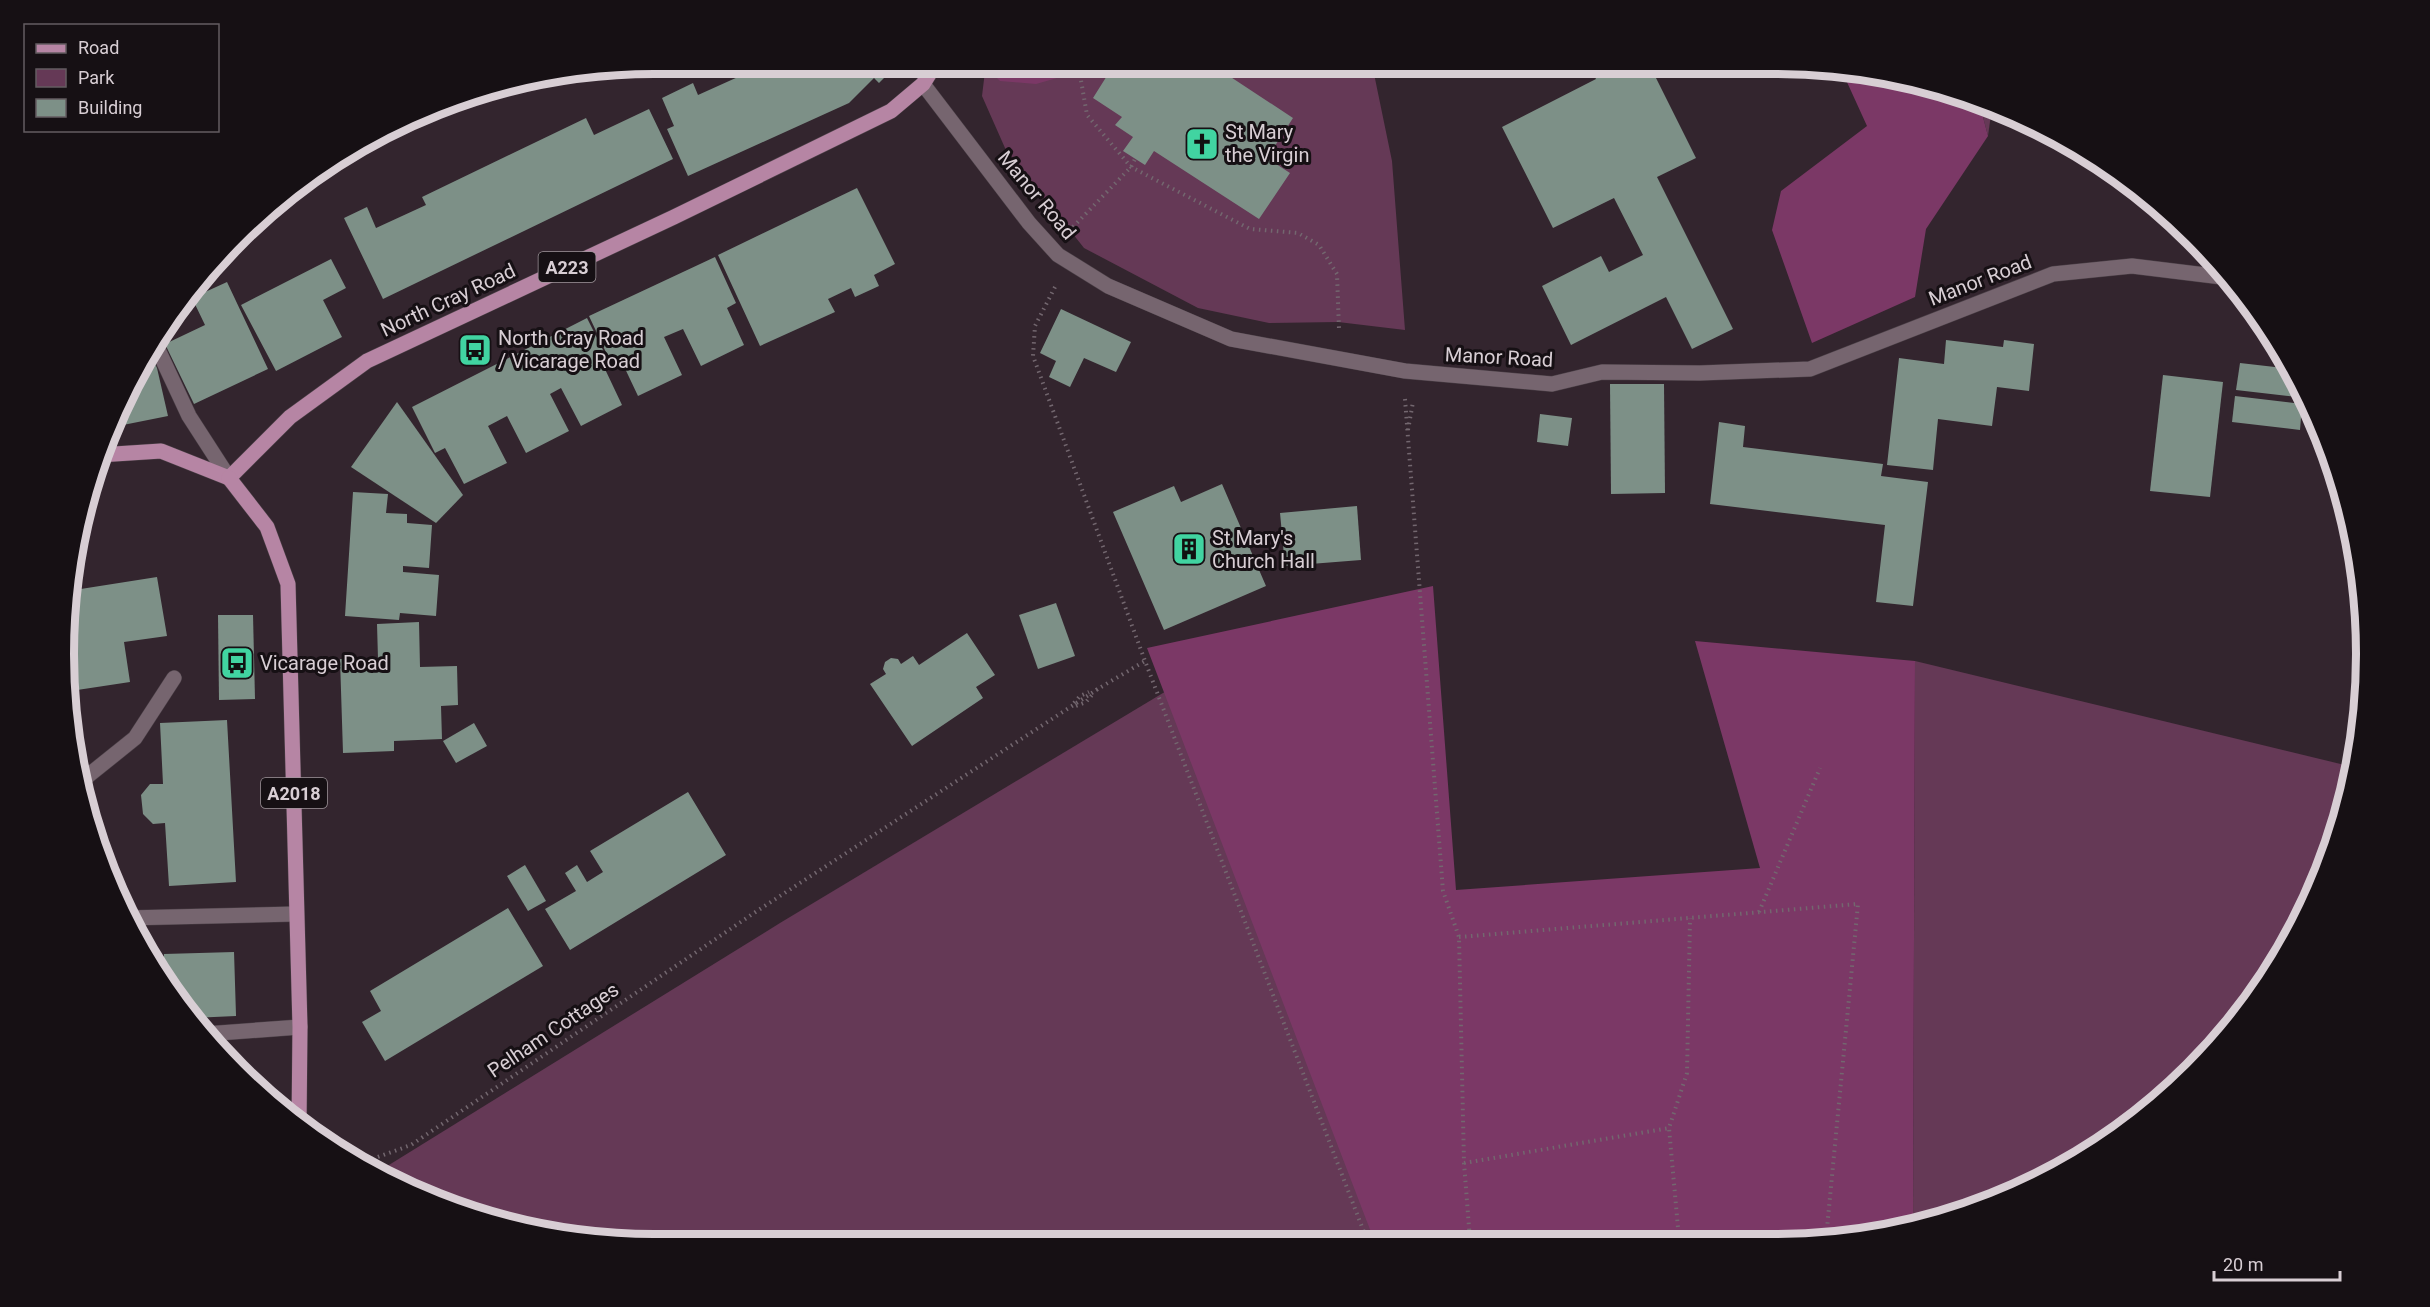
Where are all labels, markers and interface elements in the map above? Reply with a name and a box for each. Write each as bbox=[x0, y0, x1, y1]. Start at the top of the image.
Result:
legend bbox=[24, 24, 219, 132]
text: Road bbox=[78, 37, 119, 58]
text: Park bbox=[78, 67, 115, 88]
text: Building bbox=[78, 97, 142, 118]
place label: St Mary the Virgin bbox=[1225, 120, 1309, 167]
church icon: St Mary the Virgin bbox=[1184, 126, 1220, 162]
street label: Manor Road bbox=[993, 146, 1081, 244]
street label: Manor Road bbox=[1925, 249, 2035, 311]
road number: A223 bbox=[538, 252, 596, 282]
street label: North Cray Road bbox=[377, 258, 519, 342]
place label: North Cray Road / Vicarage Road bbox=[498, 326, 644, 373]
bus stop icon: North Cray Road / Vicarage Road bbox=[457, 332, 493, 368]
street label: Manor Road bbox=[1444, 342, 1554, 372]
place label: St Mary's Church Hall bbox=[1212, 526, 1315, 573]
building icon: St Mary's Church Hall bbox=[1171, 531, 1207, 567]
bus stop icon: Vicarage Road bbox=[219, 645, 255, 681]
place label: Vicarage Road bbox=[260, 651, 389, 675]
road number: A2018 bbox=[261, 778, 327, 808]
street label: Pelham Cottages bbox=[483, 977, 623, 1083]
scale bar bbox=[2214, 1244, 2340, 1282]
text: 20 m bbox=[2223, 1254, 2263, 1275]

